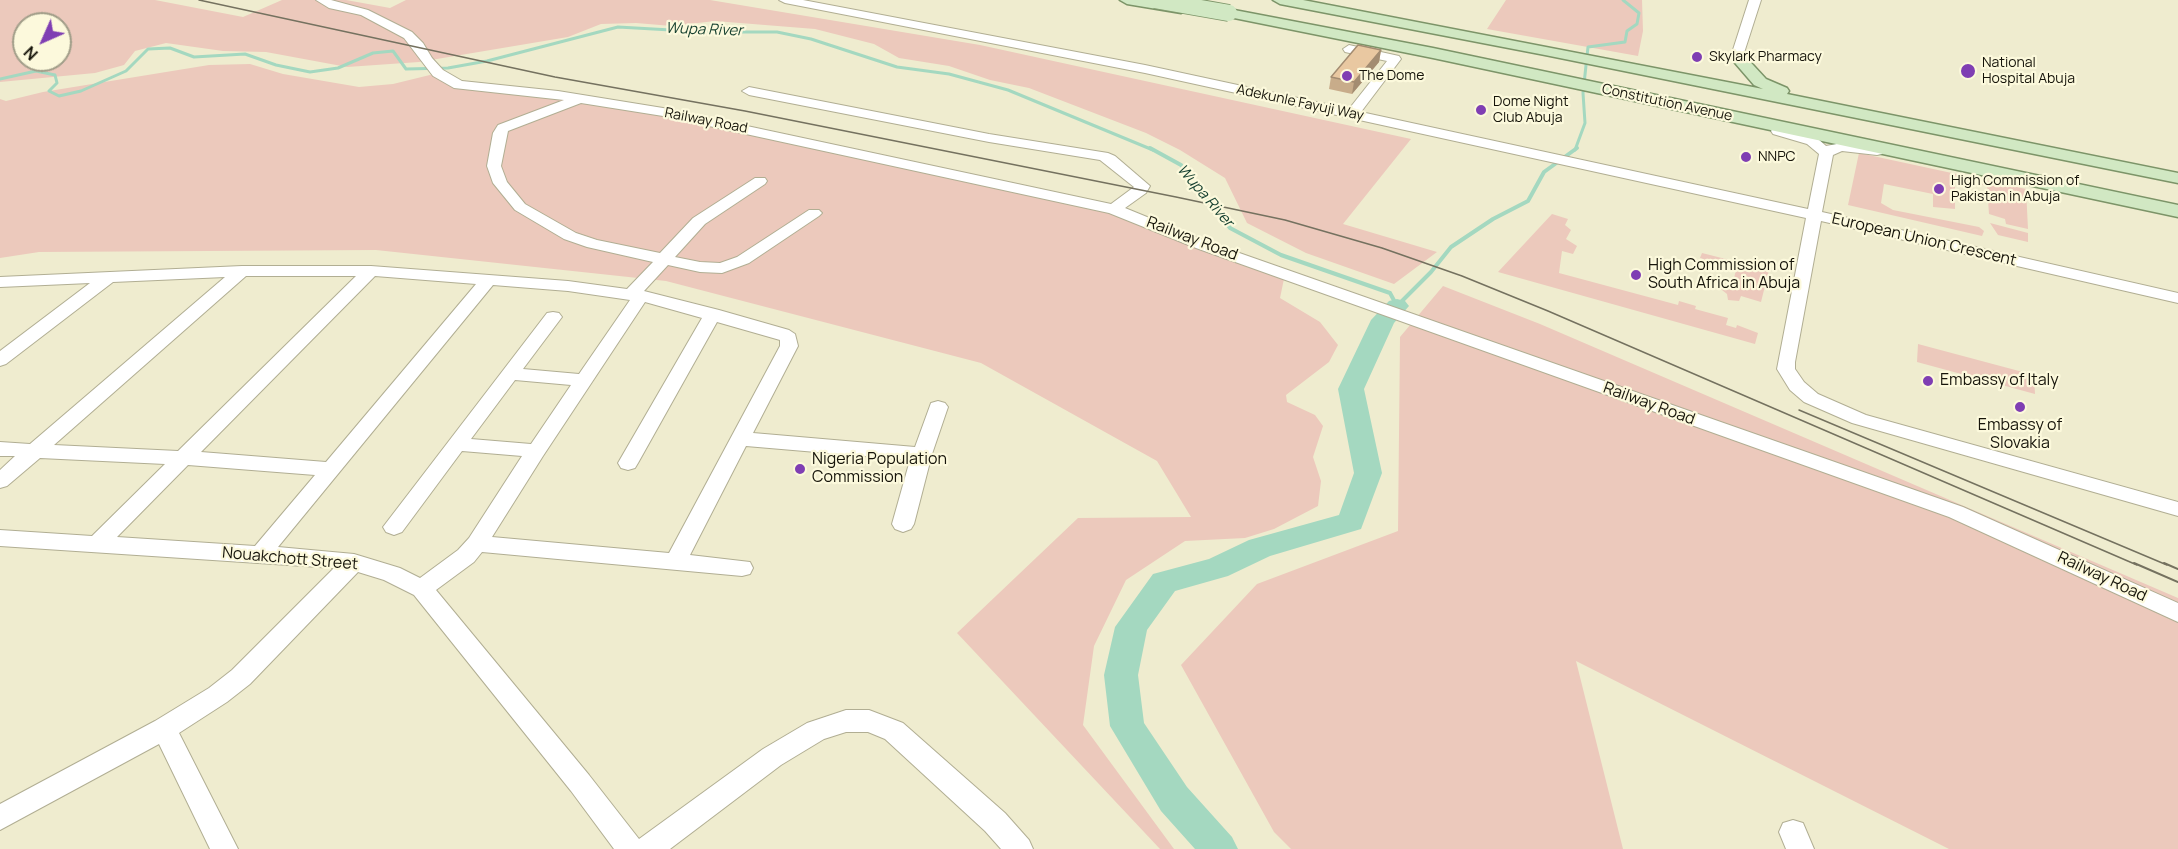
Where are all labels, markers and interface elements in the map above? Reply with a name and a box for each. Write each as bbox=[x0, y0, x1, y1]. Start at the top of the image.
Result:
north arrow bbox=[12, 12, 72, 72]
water label: Wupa River bbox=[665, 20, 743, 40]
text: N bbox=[19, 41, 43, 65]
place label: Skylark Pharmacy bbox=[1709, 49, 1822, 65]
marker: Skylark Pharmacy bbox=[1690, 50, 1704, 64]
place label: National Hospital Abuja bbox=[1982, 55, 2075, 88]
marker: National Hospital Abuja bbox=[1959, 62, 1977, 80]
place label: The Dome bbox=[1359, 68, 1424, 84]
marker: The Dome bbox=[1340, 69, 1354, 83]
street label: Adekunle Fayuji Way bbox=[1235, 81, 1365, 125]
street label: Constitution Avenue bbox=[1600, 81, 1734, 125]
place label: Dome Night Club Abuja bbox=[1493, 94, 1569, 126]
marker: Dome Night Club Abuja bbox=[1474, 103, 1488, 117]
street label: Railway Road bbox=[663, 105, 749, 137]
place label: NNPC bbox=[1758, 149, 1796, 165]
marker: NNPC bbox=[1739, 150, 1753, 164]
water label: Wupa River bbox=[1173, 161, 1237, 231]
place label: High Commission of Pakistan in Abuja bbox=[1951, 173, 2079, 206]
marker: High Commission of Pakistan in Abuja bbox=[1932, 182, 1946, 196]
street label: European Union Crescent bbox=[1830, 209, 2018, 271]
street label: Railway Road bbox=[1144, 213, 1240, 265]
place label: High Commission of South Africa in Abuja bbox=[1648, 256, 1800, 294]
marker: High Commission of South Africa in Abuja bbox=[1629, 268, 1643, 282]
place label: Embassy of Italy bbox=[1940, 371, 2059, 391]
marker: Embassy of Italy bbox=[1921, 374, 1935, 388]
street label: Railway Road bbox=[1601, 379, 1697, 429]
marker: Embassy of Slovakia bbox=[2013, 400, 2027, 414]
place label: Embassy of Slovakia bbox=[1978, 416, 2062, 454]
place label: Nigeria Population Commission bbox=[812, 450, 947, 488]
marker: Nigeria Population Commission bbox=[793, 462, 807, 476]
street label: Nouakchott Street bbox=[221, 543, 359, 575]
street label: Railway Road bbox=[2054, 548, 2150, 606]

